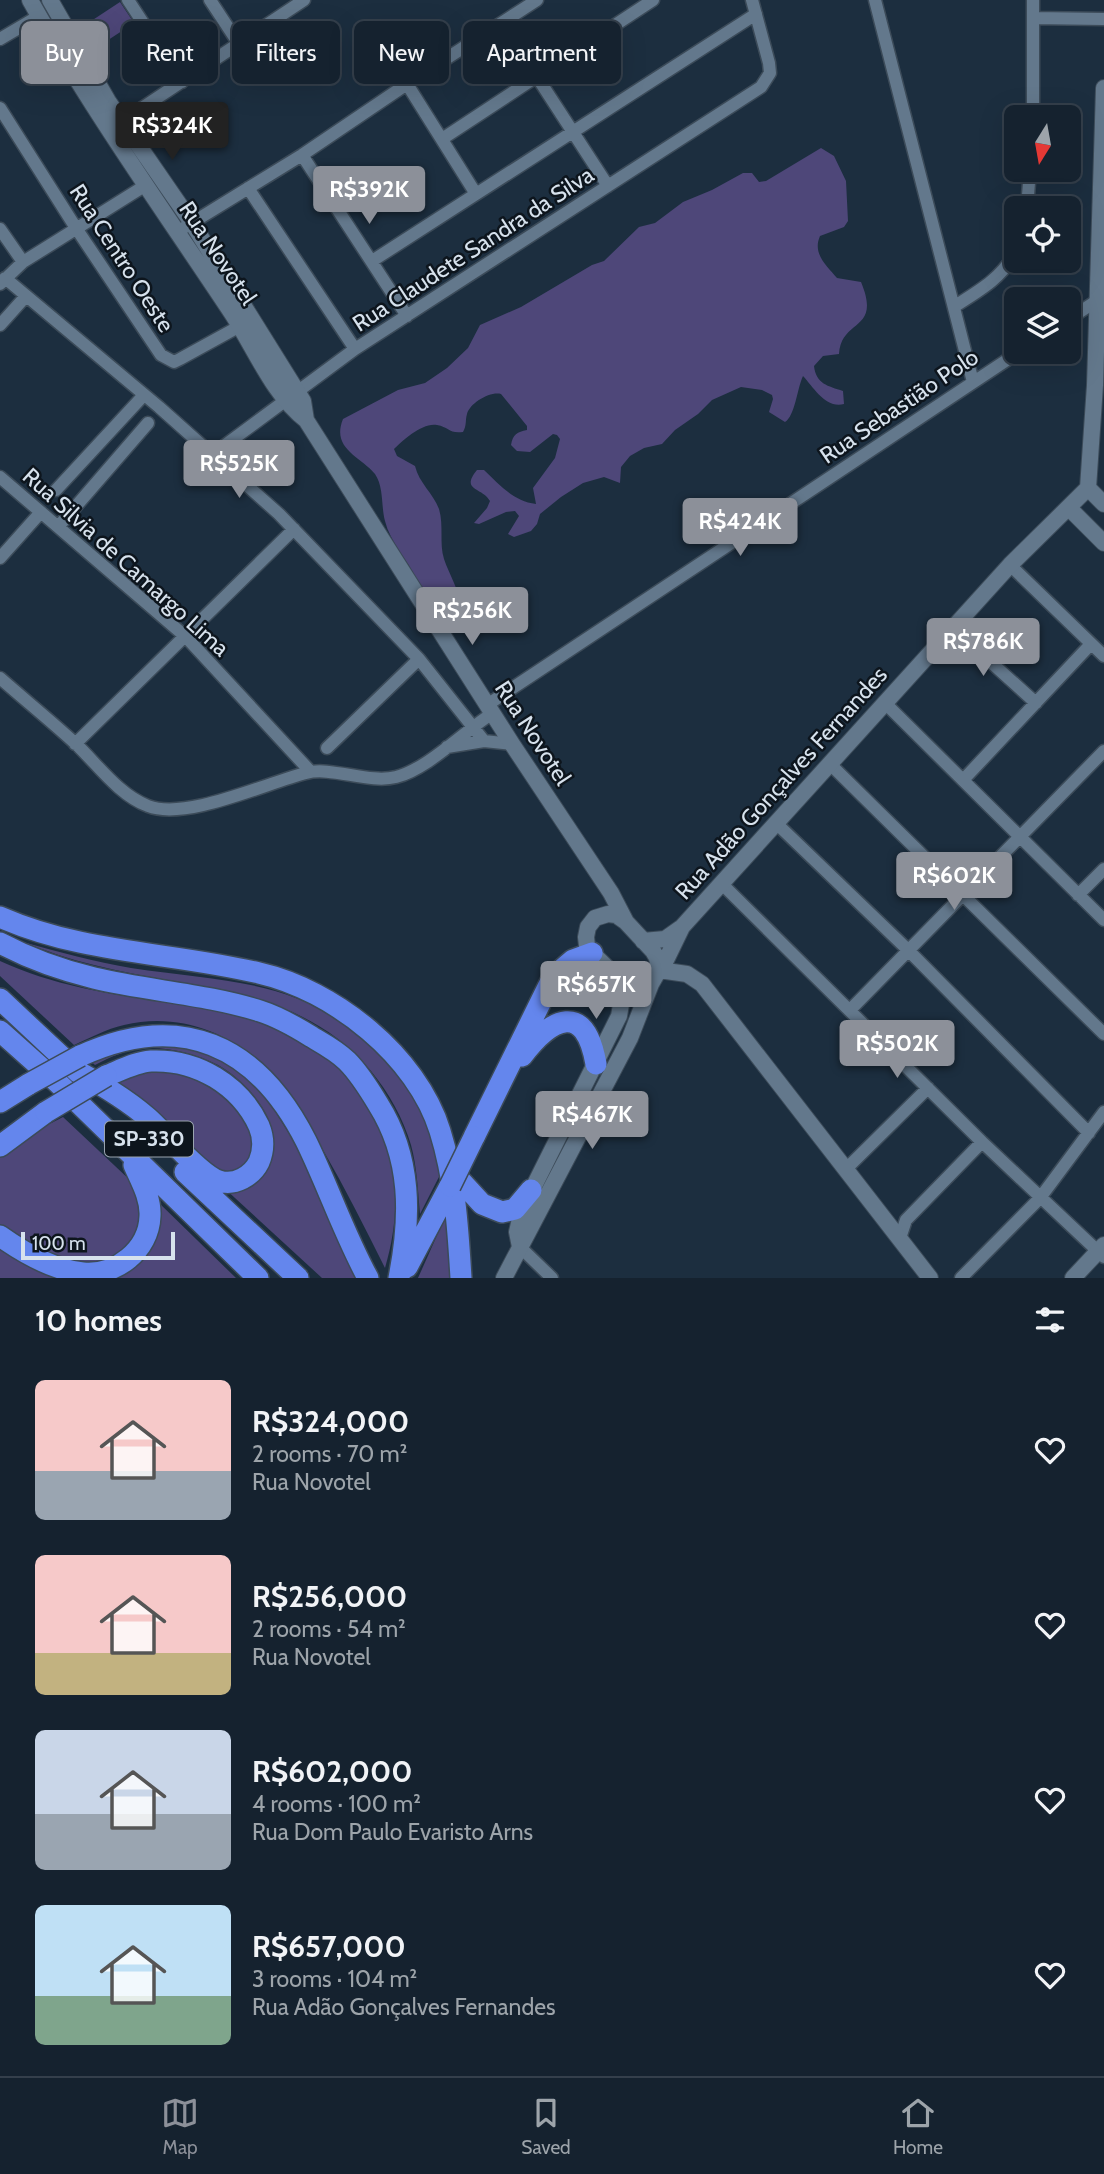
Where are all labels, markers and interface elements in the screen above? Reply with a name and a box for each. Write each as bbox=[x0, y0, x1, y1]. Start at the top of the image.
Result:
chip: Buy bbox=[21, 21, 108, 84]
chip: Rent bbox=[122, 21, 218, 84]
chip: Filters bbox=[232, 21, 340, 84]
chip: New bbox=[354, 21, 449, 84]
chip: Apartment bbox=[463, 21, 621, 84]
pin: R$324K bbox=[115, 102, 229, 162]
north arrow bbox=[1004, 105, 1082, 182]
map controls bbox=[1004, 105, 1081, 364]
text: R$324K bbox=[131, 111, 213, 139]
street label: Rua Claudete Sandra da Silva bbox=[347, 161, 599, 337]
pin: R$392K bbox=[312, 166, 426, 226]
text: R$392K bbox=[329, 175, 409, 203]
street label: Rua Centro Oeste bbox=[64, 179, 180, 338]
street label: Rua Novotel bbox=[173, 196, 263, 310]
button: locate bbox=[1004, 196, 1081, 273]
button: layers bbox=[1004, 287, 1081, 364]
street label: Rua Sebastião Polo bbox=[814, 343, 984, 469]
pin: R$525K bbox=[182, 440, 296, 500]
text: R$525K bbox=[199, 449, 279, 477]
street label: Rua Silvia de Camargo Lima bbox=[17, 462, 235, 662]
pin: R$424K bbox=[683, 498, 797, 558]
text: R$424K bbox=[699, 507, 781, 535]
pin: R$256K bbox=[415, 588, 529, 647]
text: R$256K bbox=[432, 596, 512, 624]
pin: R$786K bbox=[926, 618, 1040, 678]
text: R$786K bbox=[943, 627, 1023, 655]
street label: Rua Adão Gonçalves Fernandes bbox=[669, 661, 893, 905]
street label: Rua Novotel bbox=[489, 676, 577, 791]
pin: R$602K bbox=[897, 852, 1011, 912]
text: R$602K bbox=[912, 861, 996, 889]
pin: R$657K bbox=[539, 962, 653, 1021]
text: R$657K bbox=[556, 970, 636, 998]
pin: R$502K bbox=[840, 1020, 954, 1080]
text: R$502K bbox=[856, 1029, 938, 1057]
pin: R$467K bbox=[535, 1092, 649, 1151]
text: R$467K bbox=[551, 1100, 633, 1128]
road number: SP-330 bbox=[105, 1122, 193, 1156]
scale bar bbox=[21, 1229, 175, 1261]
text: 100 m bbox=[32, 1232, 86, 1255]
icon: filters bbox=[1031, 1301, 1069, 1339]
text: 10 homes bbox=[35, 1302, 162, 1339]
text: R$324,000 bbox=[252, 1403, 409, 1440]
icon: home bbox=[91, 1408, 175, 1492]
icon: heart bbox=[1031, 1431, 1069, 1469]
text: 2 rooms · 70 m² bbox=[252, 1440, 407, 1468]
text: Rua Novotel bbox=[252, 1468, 371, 1496]
text: R$256,000 bbox=[252, 1578, 407, 1615]
icon: home bbox=[91, 1583, 175, 1667]
icon: heart bbox=[1031, 1606, 1069, 1644]
text: 2 rooms · 54 m² bbox=[252, 1615, 406, 1643]
text: Rua Novotel bbox=[252, 1643, 371, 1671]
text: R$602,000 bbox=[252, 1753, 412, 1790]
icon: home bbox=[91, 1758, 175, 1842]
icon: heart bbox=[1031, 1781, 1069, 1819]
text: 4 rooms · 100 m² bbox=[252, 1790, 421, 1818]
text: Rua Dom Paulo Evaristo Arns bbox=[252, 1818, 533, 1846]
text: R$657,000 bbox=[252, 1928, 406, 1965]
icon: home bbox=[91, 1933, 175, 2017]
icon: heart bbox=[1031, 1956, 1069, 1994]
text: 3 rooms · 104 m² bbox=[252, 1965, 417, 1993]
text: Rua Adão Gonçalves Fernandes bbox=[252, 1993, 555, 2021]
tab: Map bbox=[161, 2094, 199, 2159]
tab: Saved bbox=[521, 2094, 571, 2159]
tab: Home bbox=[893, 2094, 943, 2159]

